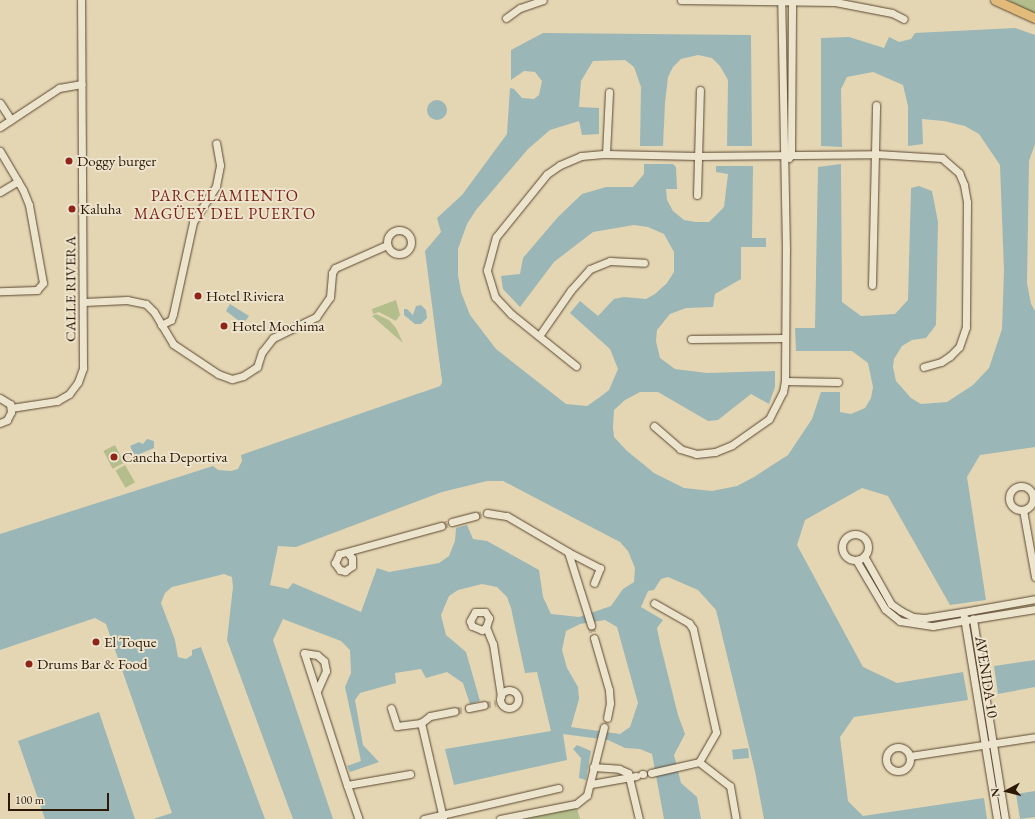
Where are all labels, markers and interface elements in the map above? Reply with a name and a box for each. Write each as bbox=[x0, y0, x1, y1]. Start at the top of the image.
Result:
place label: Doggy burger bbox=[77, 152, 156, 170]
marker: Doggy burger bbox=[64, 156, 74, 166]
district label: PARCELAMIENTO MAGÜEY DEL PUERTO bbox=[134, 186, 316, 224]
place label: Kaluha bbox=[80, 200, 121, 218]
marker: Kaluha bbox=[67, 204, 77, 214]
street label: CALLE RIVERA bbox=[61, 236, 79, 342]
place label: Hotel Riviera bbox=[206, 287, 284, 305]
marker: Hotel Riviera bbox=[193, 291, 203, 301]
place label: Hotel Mochima bbox=[232, 317, 325, 335]
marker: Hotel Mochima bbox=[219, 321, 229, 331]
place label: Cancha Deportiva bbox=[122, 448, 227, 466]
marker: Cancha Deportiva bbox=[109, 452, 119, 462]
place label: El Toque bbox=[104, 633, 157, 651]
street label: AVENIDA 10 bbox=[972, 635, 1002, 719]
marker: El Toque bbox=[91, 637, 101, 647]
place label: Drums Bar & Food bbox=[37, 655, 148, 673]
marker: Drums Bar & Food bbox=[24, 659, 34, 669]
north arrow bbox=[987, 771, 1027, 811]
scale bar bbox=[10, 785, 111, 811]
text: N bbox=[988, 787, 1003, 798]
text: 100 m bbox=[15, 792, 44, 808]

